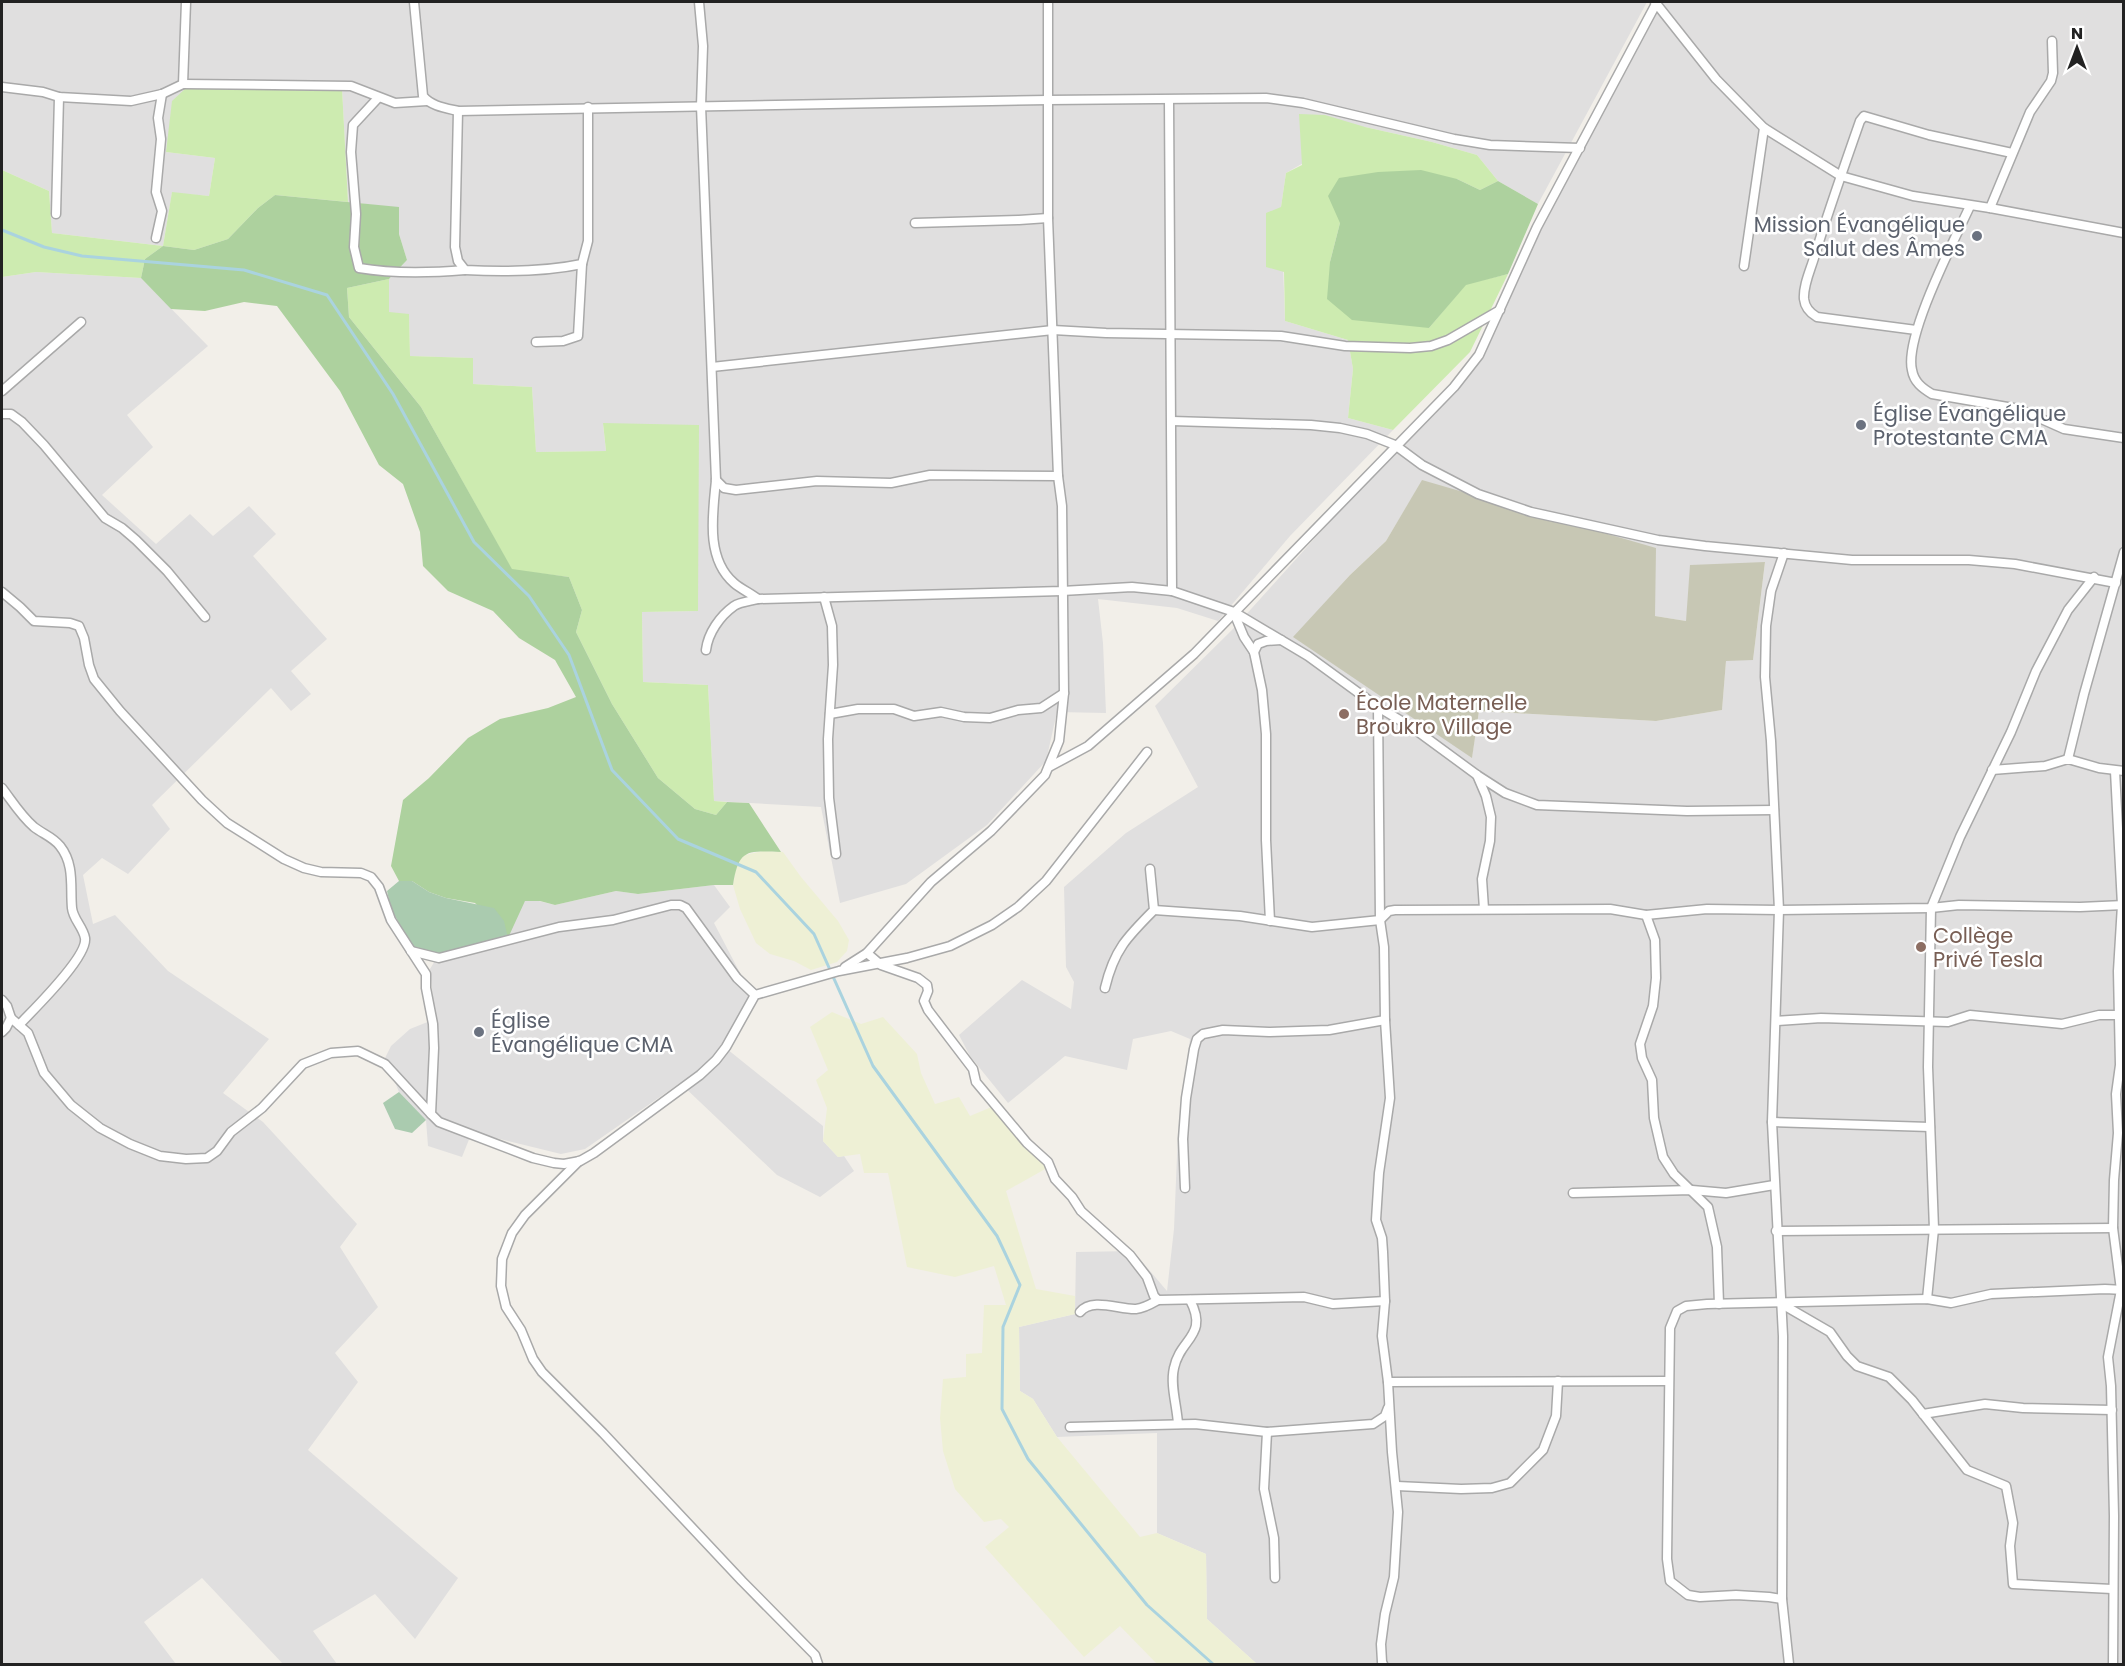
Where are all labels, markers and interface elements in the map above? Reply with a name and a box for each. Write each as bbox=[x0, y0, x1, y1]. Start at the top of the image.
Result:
north arrow bbox=[2047, 18, 2107, 78]
text: N bbox=[2071, 22, 2083, 45]
place label: Mission Évangélique Salut des Âmes bbox=[1754, 210, 1965, 263]
marker: Mission Évangélique Salut des Âmes bbox=[1970, 229, 1984, 243]
place label: Église Évangélique Protestante CMA bbox=[1873, 399, 2066, 452]
marker: Église Évangélique Protestante CMA bbox=[1854, 418, 1868, 432]
place label: École Maternelle Broukro Village bbox=[1356, 688, 1527, 741]
marker: École Maternelle Broukro Village bbox=[1337, 707, 1351, 721]
place label: Collège Privé Tesla bbox=[1933, 921, 2043, 974]
marker: Collège Privé Tesla bbox=[1914, 940, 1928, 954]
place label: Église Évangélique CMA bbox=[491, 1006, 673, 1059]
marker: Église Évangélique CMA bbox=[472, 1025, 486, 1039]

